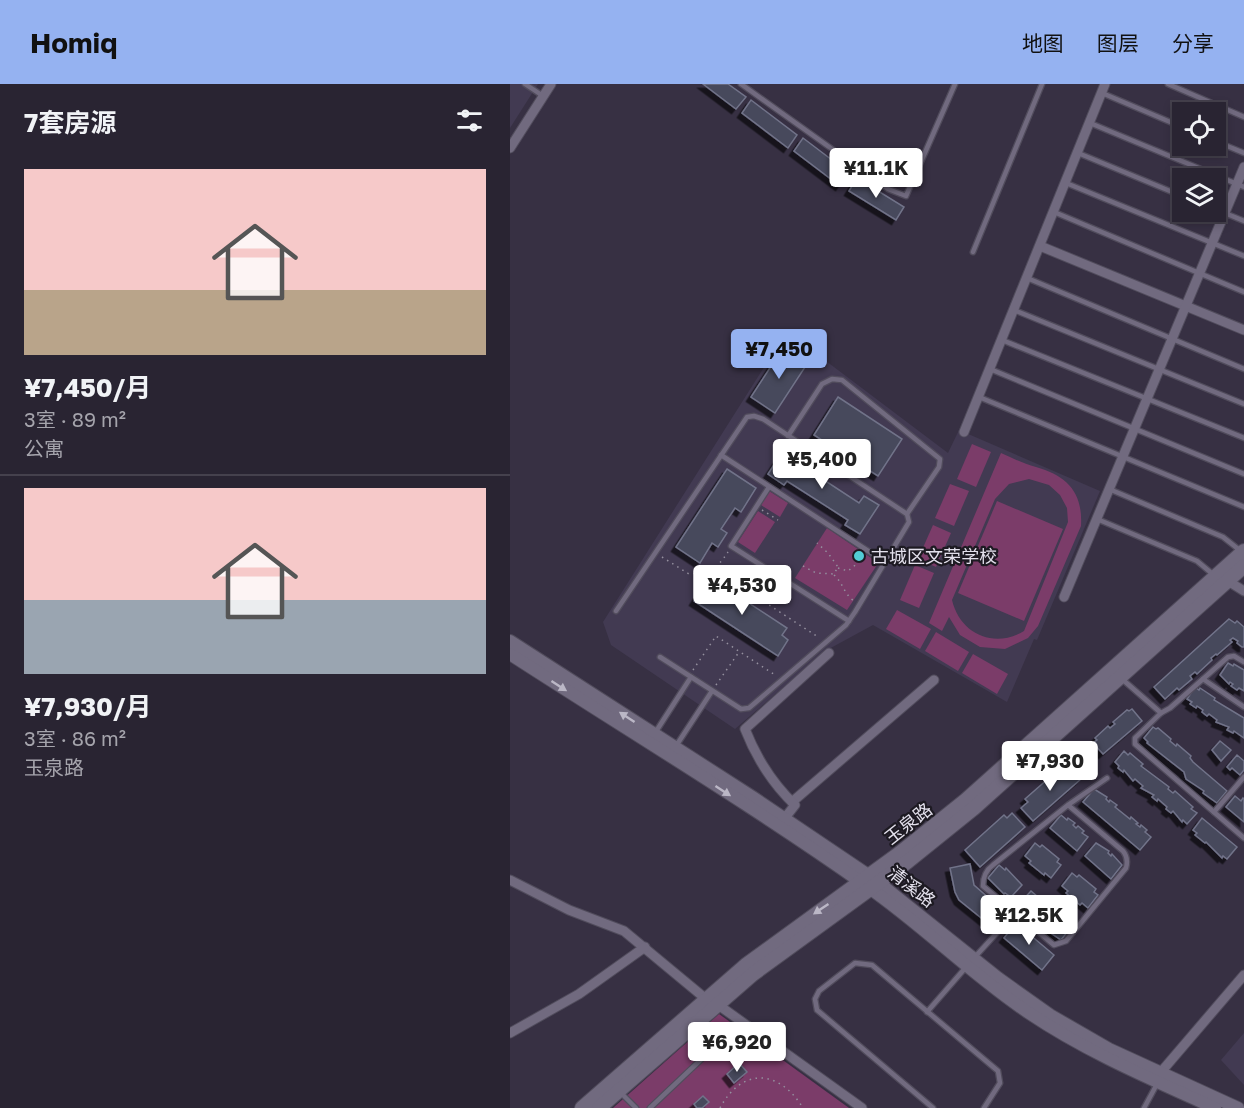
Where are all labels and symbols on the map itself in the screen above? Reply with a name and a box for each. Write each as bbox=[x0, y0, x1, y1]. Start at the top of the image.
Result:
pin: ¥11.1K bbox=[827, 148, 925, 199]
pin: ¥7,450 bbox=[730, 329, 828, 380]
pin: ¥5,400 bbox=[773, 439, 871, 490]
place label: 古城区文荣学校 bbox=[871, 545, 997, 567]
marker: 古城区文荣学校 bbox=[852, 549, 866, 563]
pin: ¥4,530 bbox=[693, 565, 791, 616]
one-way arrow bbox=[551, 680, 567, 691]
one-way arrow bbox=[619, 711, 635, 722]
pin: ¥7,930 bbox=[1001, 741, 1099, 792]
one-way arrow bbox=[715, 785, 731, 796]
street label: 玉泉路 bbox=[880, 798, 936, 848]
street label: 清溪路 bbox=[884, 861, 940, 911]
pin: ¥12.5K bbox=[980, 895, 1078, 946]
one-way arrow bbox=[814, 903, 830, 915]
pin: ¥6,920 bbox=[688, 1022, 786, 1073]

